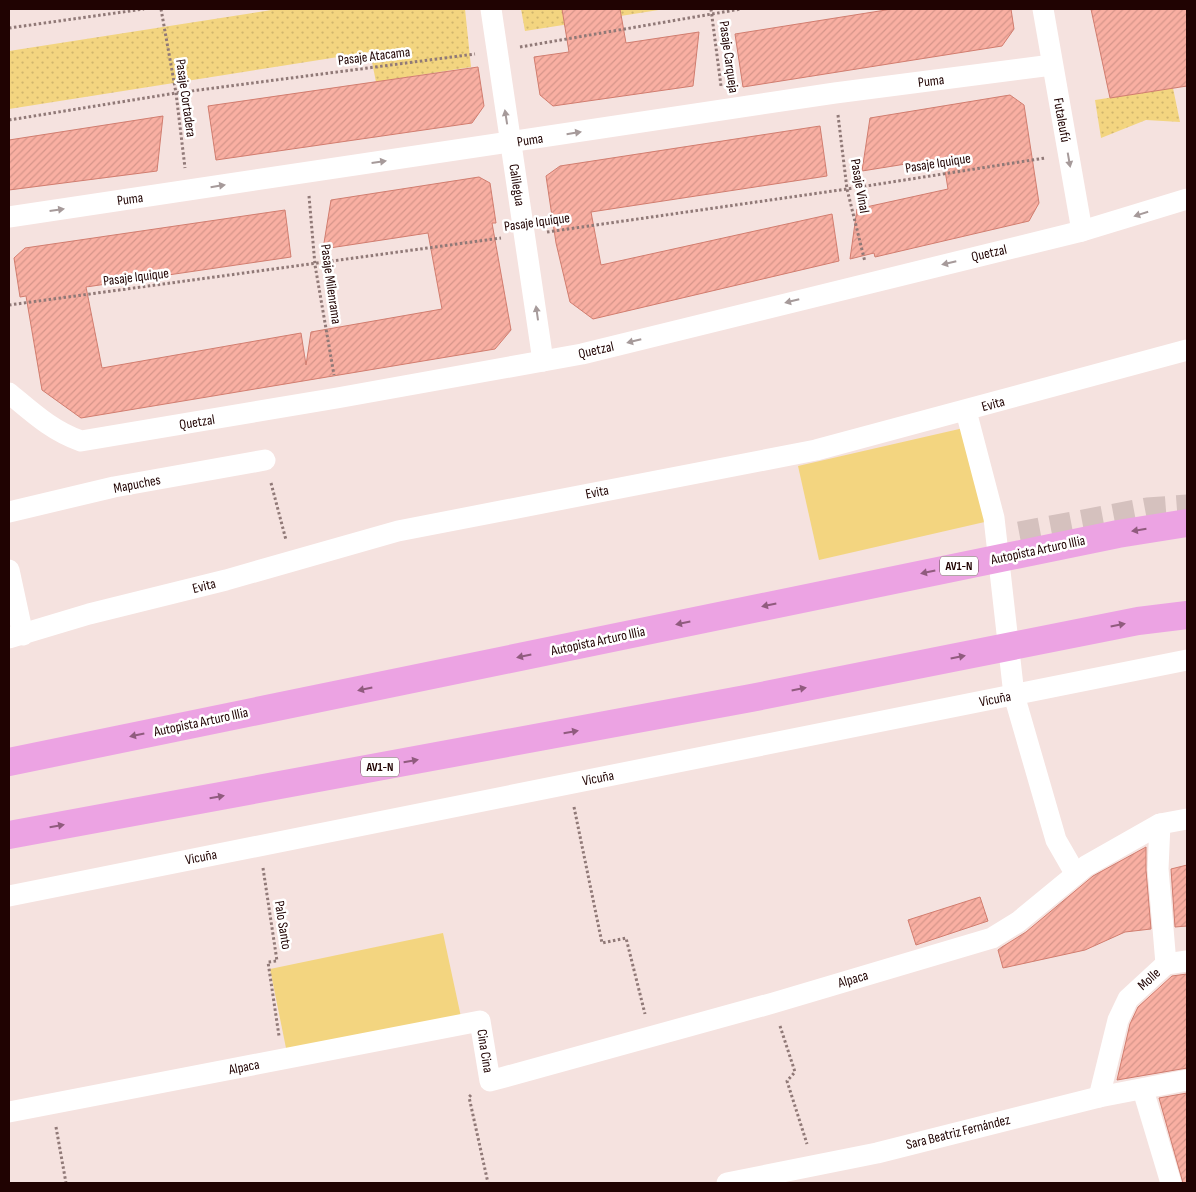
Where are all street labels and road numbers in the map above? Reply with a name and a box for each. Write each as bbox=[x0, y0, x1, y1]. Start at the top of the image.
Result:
street label: Pasaje Carqueja bbox=[716, 20, 742, 94]
street label: Pasaje Atacama bbox=[337, 43, 411, 69]
street label: Pasaje Cortadera bbox=[172, 58, 200, 138]
street label: Puma bbox=[917, 71, 945, 91]
street label: Futaleufú bbox=[1050, 97, 1074, 144]
street label: Puma bbox=[516, 130, 544, 150]
street label: Pasaje Iquique bbox=[904, 149, 972, 177]
street label: Pasaje Vinal bbox=[847, 158, 873, 214]
street label: Calilegua bbox=[505, 163, 529, 207]
street label: Puma bbox=[116, 189, 144, 209]
street label: Pasaje Iquique bbox=[503, 209, 571, 235]
street label: Quetzal bbox=[970, 241, 1008, 265]
street label: Pasaje Milenrama bbox=[317, 243, 345, 325]
street label: Pasaje Iquique bbox=[102, 265, 170, 289]
street label: Quetzal bbox=[577, 338, 615, 362]
street label: Evita bbox=[980, 393, 1006, 415]
street label: Quetzal bbox=[178, 411, 216, 433]
street label: Mapuches bbox=[112, 471, 162, 497]
street label: Evita bbox=[584, 481, 610, 503]
street label: Autopista Arturo Illia bbox=[988, 532, 1087, 568]
road number: AV1-N bbox=[940, 556, 978, 576]
street label: Evita bbox=[191, 575, 217, 597]
street label: Autopista Arturo Illia bbox=[548, 623, 647, 659]
street label: Vicuña bbox=[978, 688, 1012, 710]
street label: Autopista Arturo Illia bbox=[151, 704, 250, 740]
road number: AV1-N bbox=[361, 758, 399, 776]
street label: Vicuña bbox=[581, 767, 615, 789]
street label: Vicuña bbox=[184, 846, 218, 868]
street label: Palo Santo bbox=[271, 899, 295, 951]
street label: Molle bbox=[1134, 964, 1164, 994]
street label: Alpaca bbox=[835, 967, 870, 992]
street label: Cina Cina bbox=[473, 1028, 497, 1074]
street label: Alpaca bbox=[226, 1056, 261, 1078]
street label: Sara Beatriz Fernández bbox=[904, 1111, 1012, 1153]

